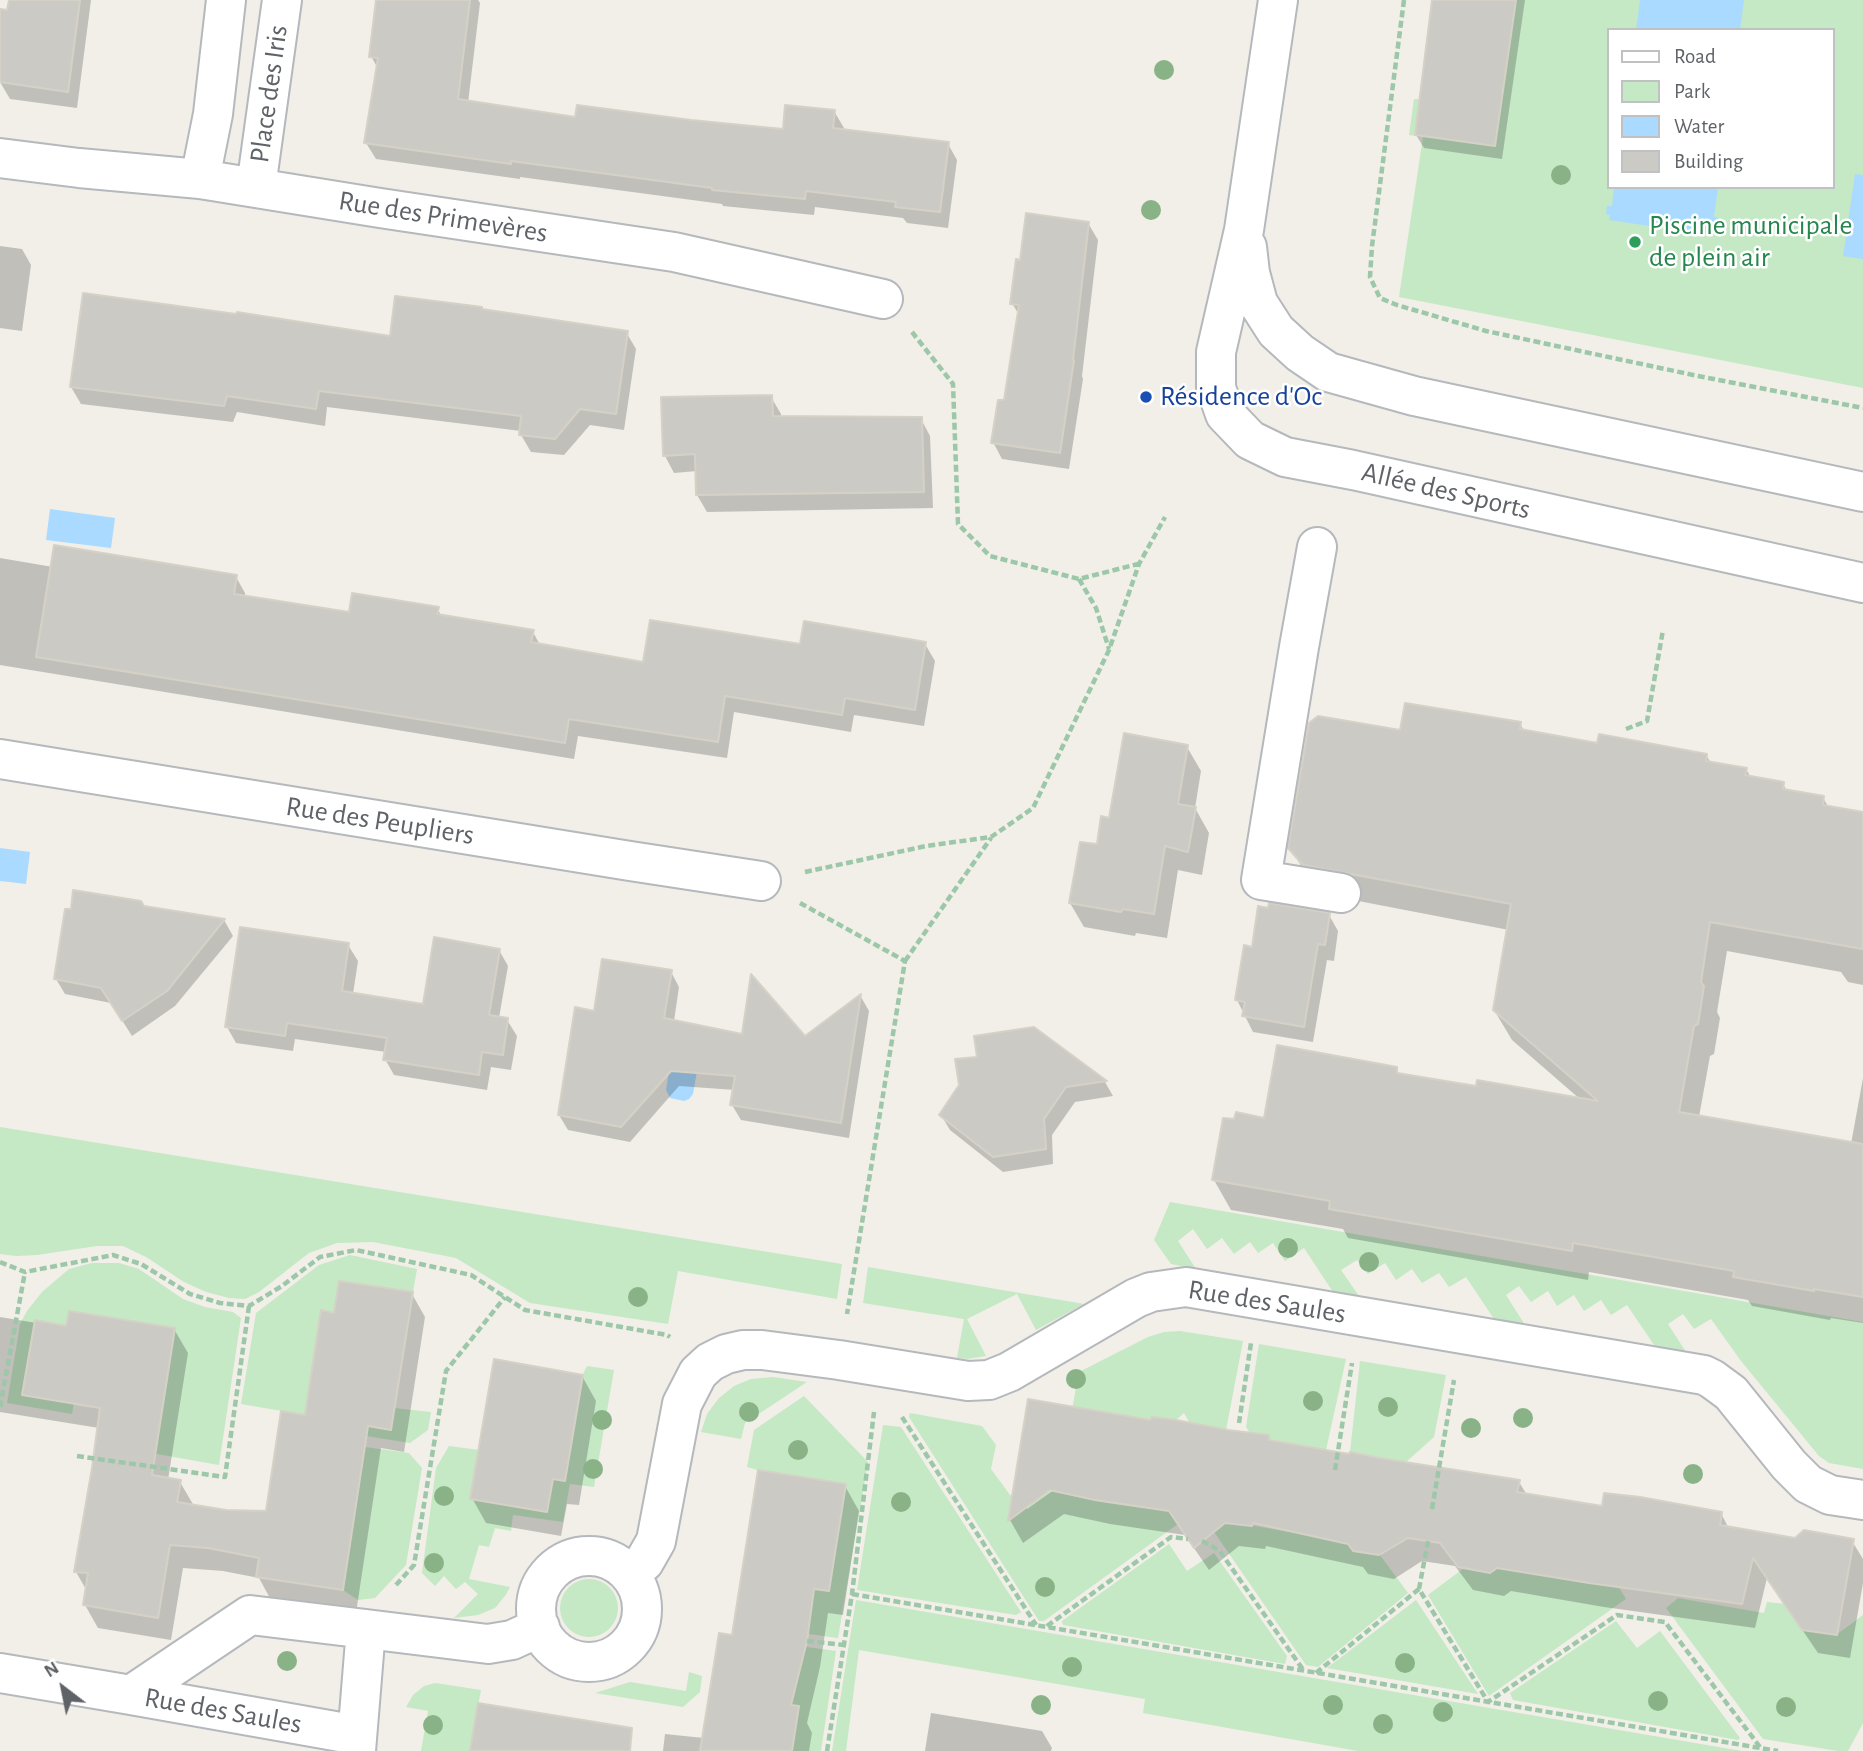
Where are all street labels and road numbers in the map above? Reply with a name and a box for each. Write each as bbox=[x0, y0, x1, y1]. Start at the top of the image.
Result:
street label: Place des Iris bbox=[243, 23, 295, 165]
street label: Rue des Primevères bbox=[336, 184, 550, 250]
street label: Allée des Sports bbox=[1358, 455, 1534, 527]
street label: Rue des Peupliers bbox=[284, 790, 476, 852]
street label: Rue des Saules bbox=[1186, 1273, 1348, 1331]
street label: Rue des Saules bbox=[142, 1681, 304, 1741]

